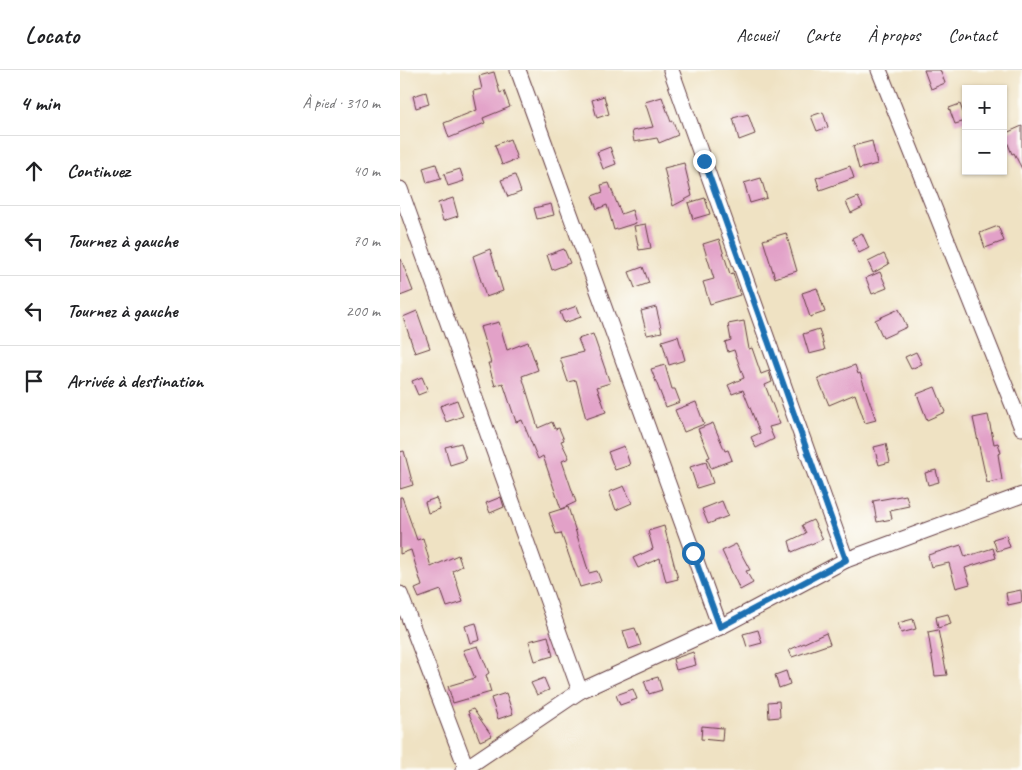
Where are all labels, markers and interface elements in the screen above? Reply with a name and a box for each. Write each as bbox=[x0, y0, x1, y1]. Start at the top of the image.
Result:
text: Locato bbox=[25, 20, 79, 50]
text: Accueil bbox=[737, 24, 777, 46]
text: Carte bbox=[805, 24, 840, 46]
text: À propos bbox=[868, 24, 920, 46]
text: Contact bbox=[948, 24, 997, 46]
map controls bbox=[962, 85, 1007, 175]
button: + bbox=[962, 85, 1007, 130]
text: 4 min bbox=[20, 90, 60, 116]
text: À pied · 310 m bbox=[302, 93, 380, 113]
button: − bbox=[962, 130, 1007, 175]
route end bbox=[693, 150, 716, 173]
icon: ahead bbox=[20, 157, 48, 185]
text: Continuez bbox=[67, 159, 130, 183]
text: 40 m bbox=[353, 161, 380, 181]
icon: left bbox=[20, 227, 48, 255]
text: Tournez à gauche bbox=[67, 229, 178, 253]
text: 70 m bbox=[353, 231, 380, 251]
icon: left bbox=[20, 297, 48, 325]
text: Tournez à gauche bbox=[67, 299, 178, 323]
text: 200 m bbox=[346, 301, 380, 321]
icon: arrive bbox=[20, 367, 48, 395]
text: Arrivée à destination bbox=[67, 369, 203, 393]
route start bbox=[682, 542, 705, 565]

